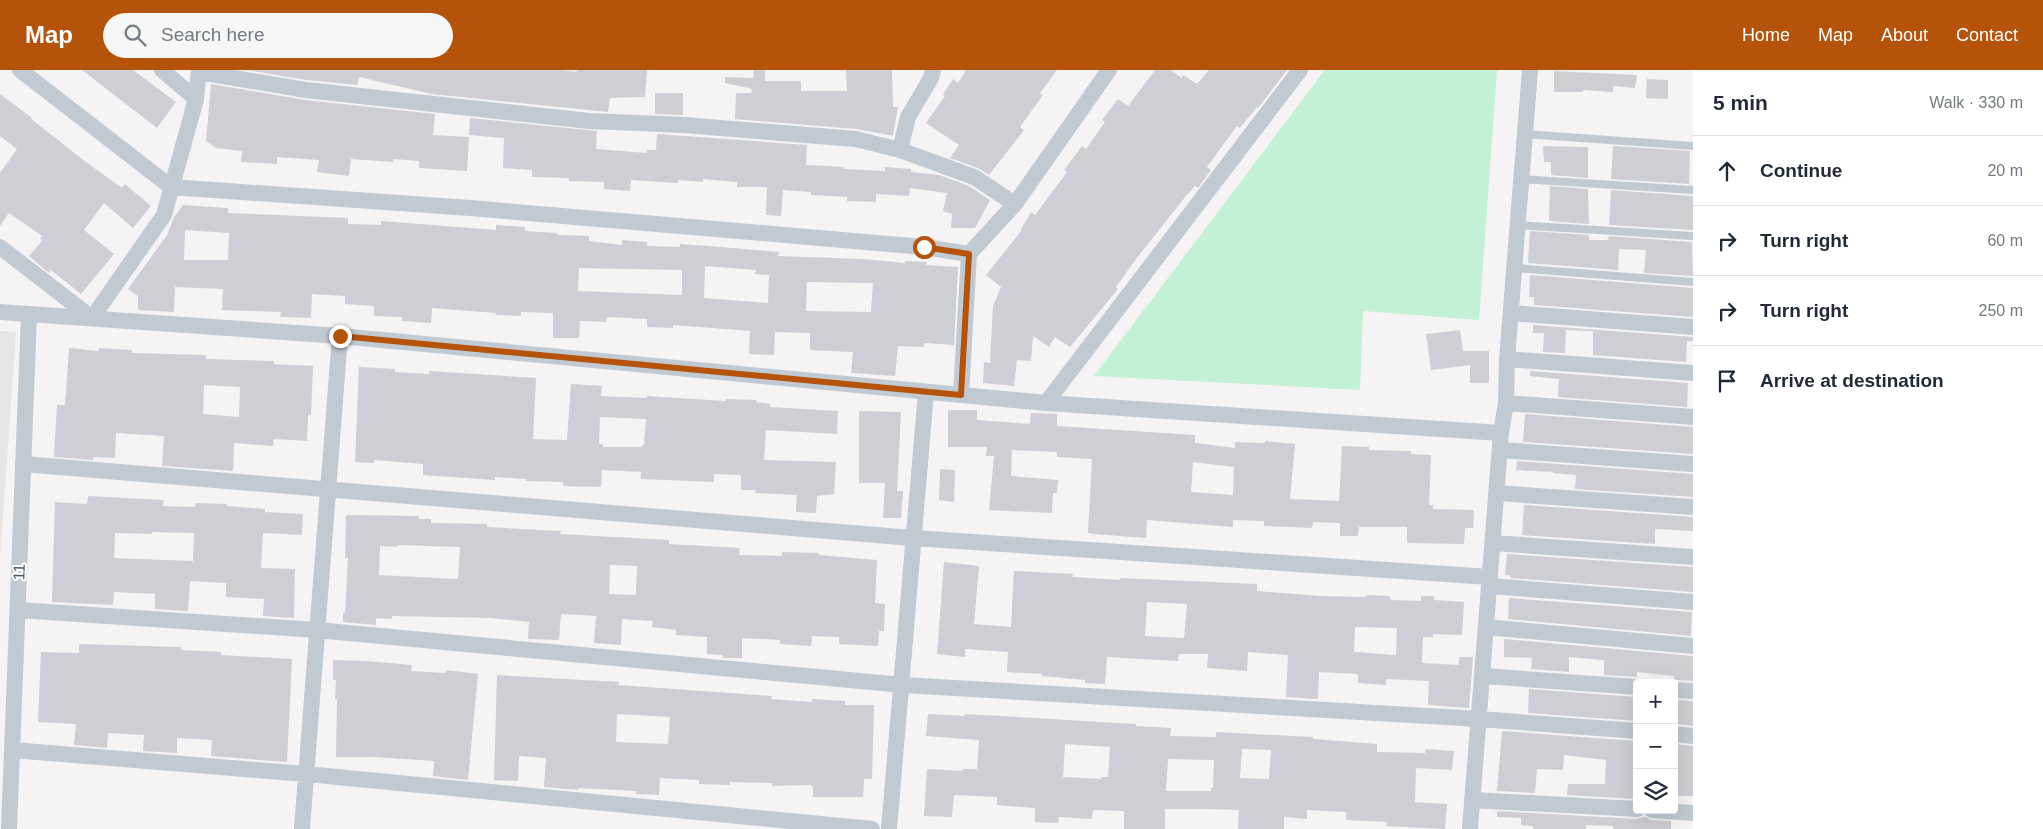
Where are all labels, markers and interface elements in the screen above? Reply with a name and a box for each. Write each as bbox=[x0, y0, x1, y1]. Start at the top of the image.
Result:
search box bbox=[103, 13, 453, 58]
text: Map bbox=[25, 21, 73, 48]
icon: search bbox=[121, 21, 149, 49]
text: Search here bbox=[161, 24, 265, 45]
text: Home bbox=[1742, 25, 1790, 45]
text: Map bbox=[1818, 25, 1853, 45]
text: About bbox=[1881, 25, 1928, 45]
text: Contact bbox=[1956, 25, 2018, 45]
text: 5 min bbox=[1713, 91, 1768, 114]
text: Walk · 330 m bbox=[1929, 94, 2023, 111]
icon: ahead bbox=[1713, 157, 1741, 185]
text: Continue bbox=[1760, 160, 1842, 181]
text: 20 m bbox=[1987, 162, 2023, 179]
icon: right bbox=[1713, 227, 1741, 255]
text: Turn right bbox=[1760, 230, 1848, 251]
text: 60 m bbox=[1987, 232, 2023, 249]
route start bbox=[913, 236, 936, 259]
icon: right bbox=[1713, 297, 1741, 325]
text: Turn right bbox=[1760, 300, 1848, 321]
text: 250 m bbox=[1979, 302, 2023, 319]
route end bbox=[329, 325, 352, 348]
icon: arrive bbox=[1713, 367, 1741, 395]
text: Arrive at destination bbox=[1760, 370, 1944, 391]
street label: 11 bbox=[10, 563, 28, 581]
map controls bbox=[1633, 679, 1678, 814]
button: + bbox=[1633, 679, 1678, 724]
button: − bbox=[1633, 724, 1678, 769]
button: layers bbox=[1633, 769, 1678, 814]

